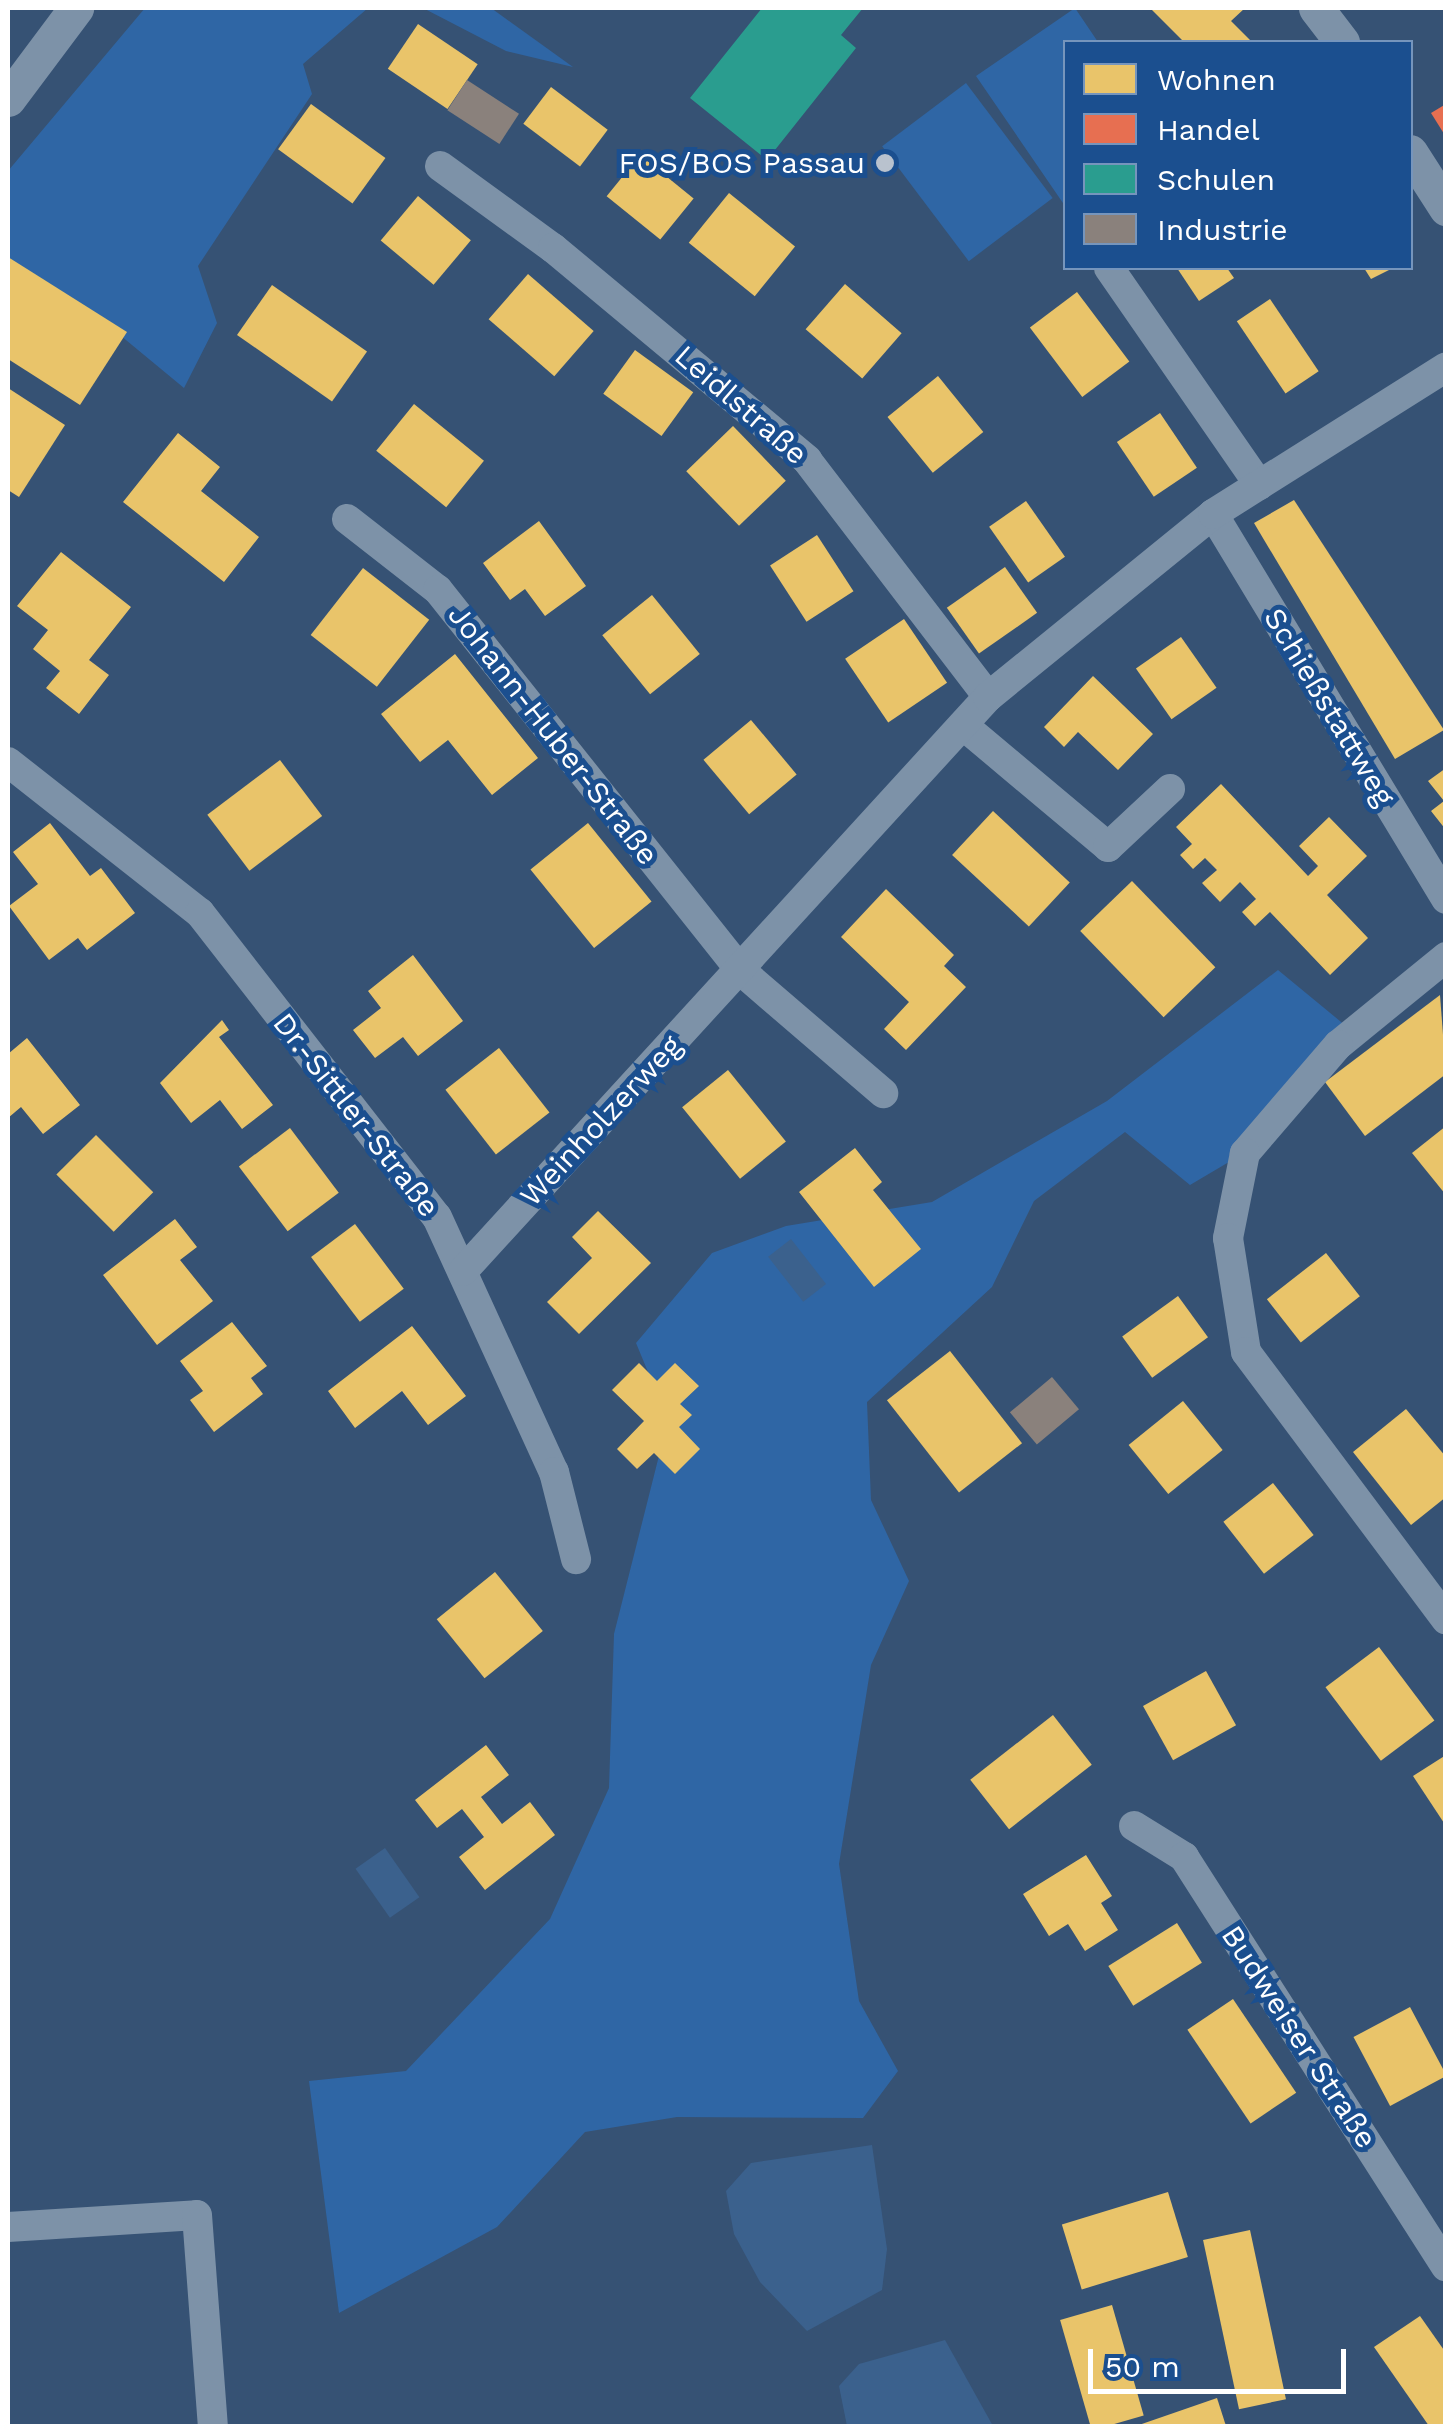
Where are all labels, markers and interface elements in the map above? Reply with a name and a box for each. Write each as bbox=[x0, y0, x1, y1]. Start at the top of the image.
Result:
legend bbox=[1063, 40, 1413, 270]
text: Wohnen bbox=[1157, 62, 1276, 97]
text: Handel bbox=[1157, 112, 1260, 147]
place label: FOS/BOS Passau bbox=[618, 145, 865, 181]
marker: FOS/BOS Passau bbox=[874, 152, 896, 174]
text: Schulen bbox=[1157, 162, 1275, 197]
text: Industrie bbox=[1157, 212, 1288, 247]
street label: Leidlstraße bbox=[667, 338, 815, 472]
street label: Johann-Huber-Straße bbox=[440, 598, 666, 872]
street label: Schießstattweg bbox=[1256, 602, 1402, 812]
street label: Dr.-Sittler-Straße bbox=[265, 1006, 447, 1224]
street label: Weinholzerweg bbox=[513, 1028, 689, 1214]
street label: Budweiser Straße bbox=[1213, 1919, 1385, 2155]
scale bar bbox=[1093, 2329, 1350, 2391]
text: 50 m bbox=[1105, 2349, 1180, 2384]

